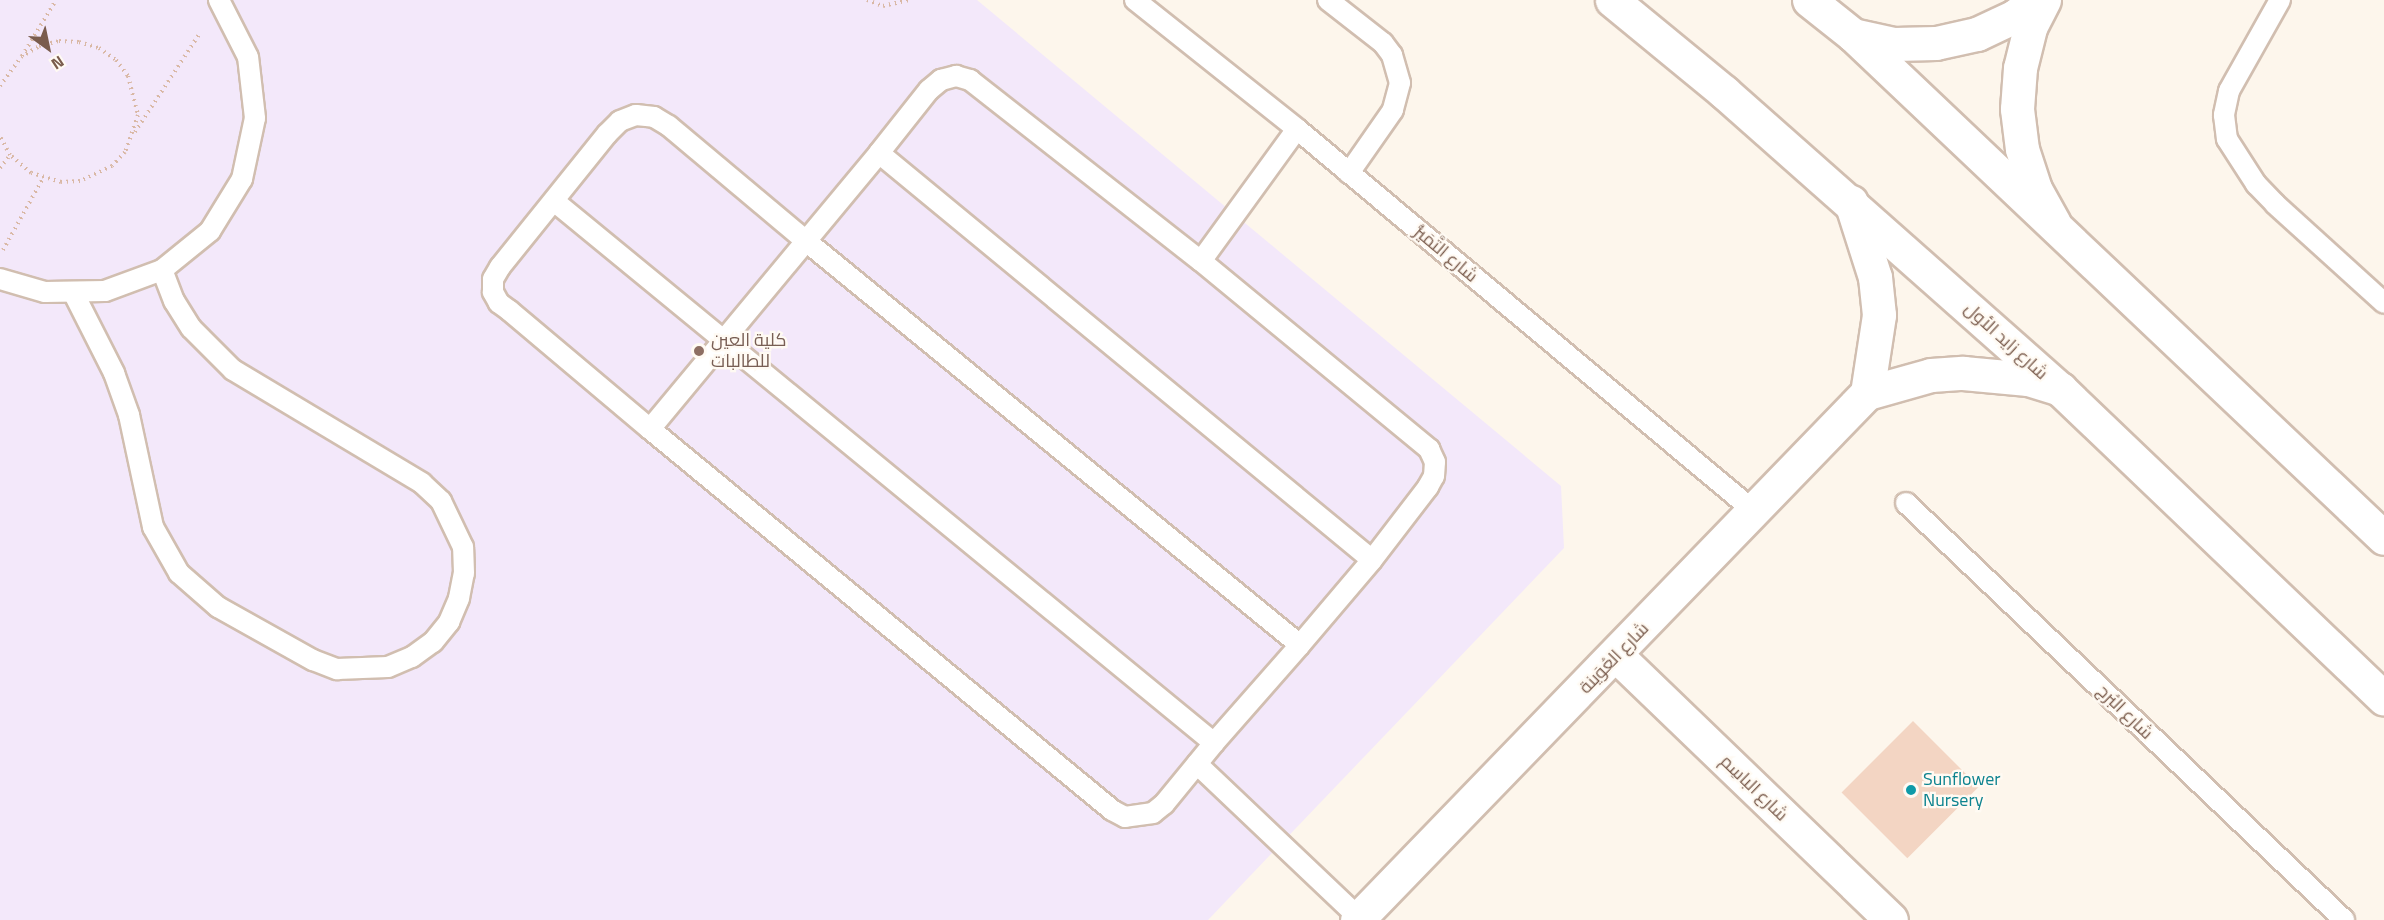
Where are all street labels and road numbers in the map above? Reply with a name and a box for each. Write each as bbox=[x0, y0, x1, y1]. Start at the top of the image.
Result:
street label: شارع التَّمَيُّز bbox=[1410, 221, 1482, 287]
street label: شارع زايد الأول bbox=[1960, 298, 2052, 384]
street label: شارع العُوَينة bbox=[1575, 618, 1653, 698]
street label: شارع البُرج bbox=[2092, 680, 2158, 744]
street label: شارع الباسِم bbox=[1716, 750, 1792, 826]

